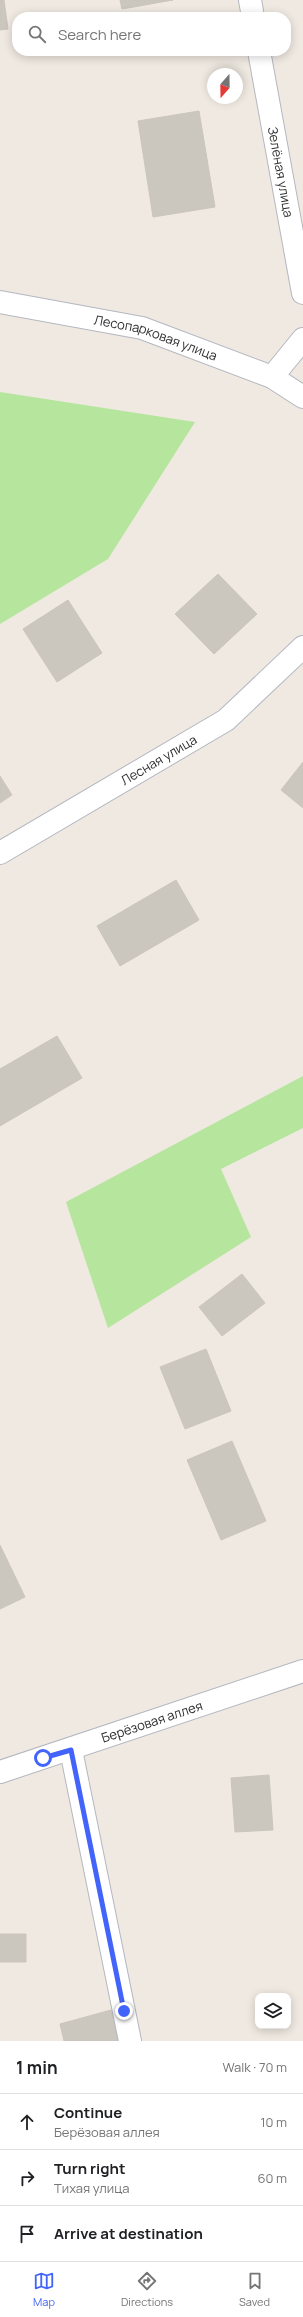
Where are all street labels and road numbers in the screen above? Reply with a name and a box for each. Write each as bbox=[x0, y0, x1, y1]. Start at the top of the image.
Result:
street label: Зелёная улица bbox=[264, 125, 298, 219]
street label: Лесопарковая улица bbox=[93, 310, 220, 365]
street label: Лесная улица bbox=[117, 730, 200, 789]
street label: Берёзовая аллея bbox=[99, 1696, 205, 1747]

